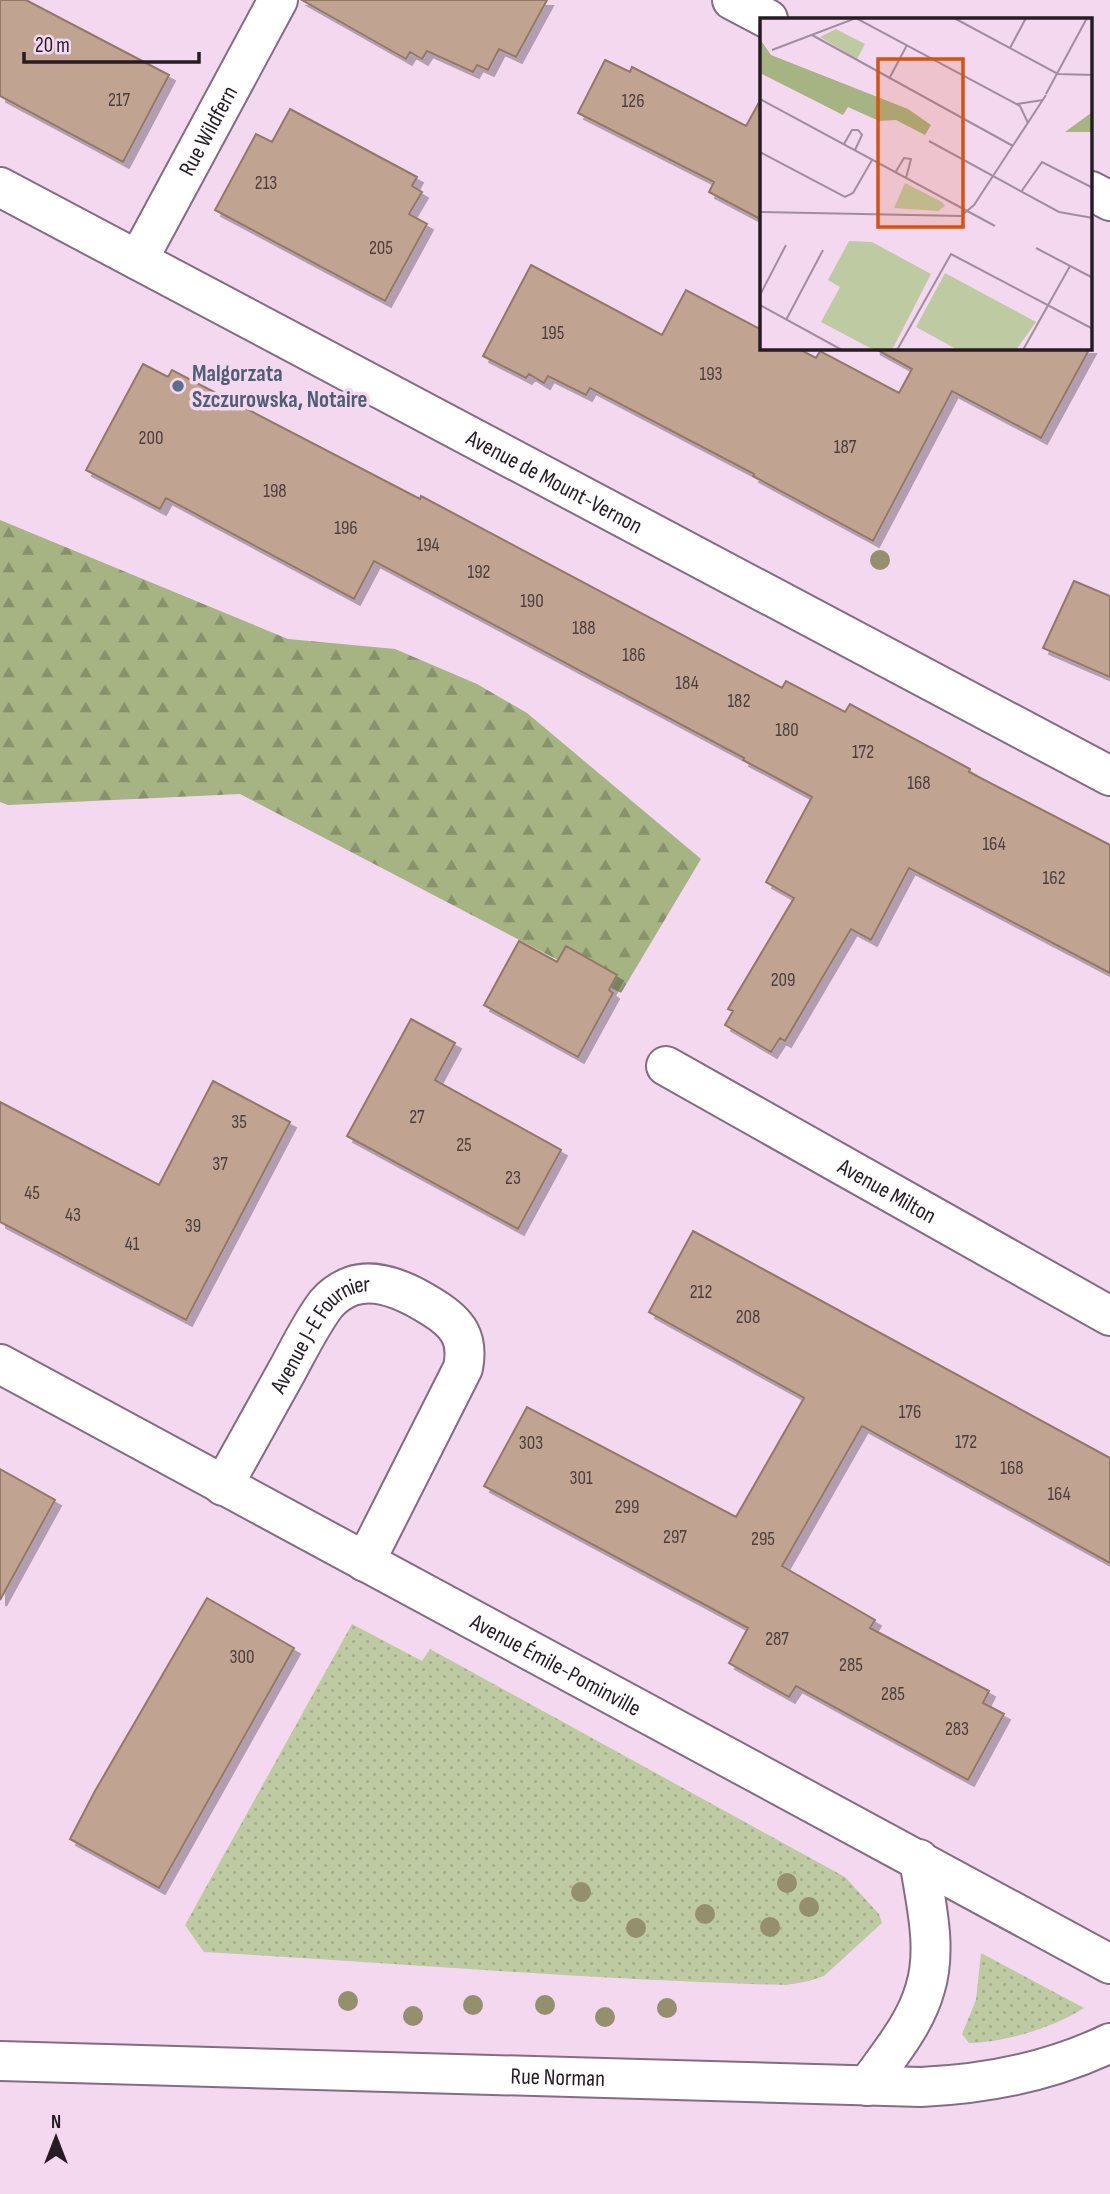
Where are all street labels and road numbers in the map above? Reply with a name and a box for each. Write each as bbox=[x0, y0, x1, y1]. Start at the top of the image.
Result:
street label: Rue Wildfern bbox=[173, 81, 244, 181]
street label: Avenue de Mount-Vernon bbox=[461, 424, 647, 540]
street label: Avenue Milton bbox=[832, 1152, 941, 1230]
street label: Avenue J-E Fournier bbox=[264, 1270, 371, 1399]
street label: Avenue Émile-Pominville bbox=[465, 1608, 646, 1723]
street label: Rue Norman bbox=[510, 2062, 605, 2093]

